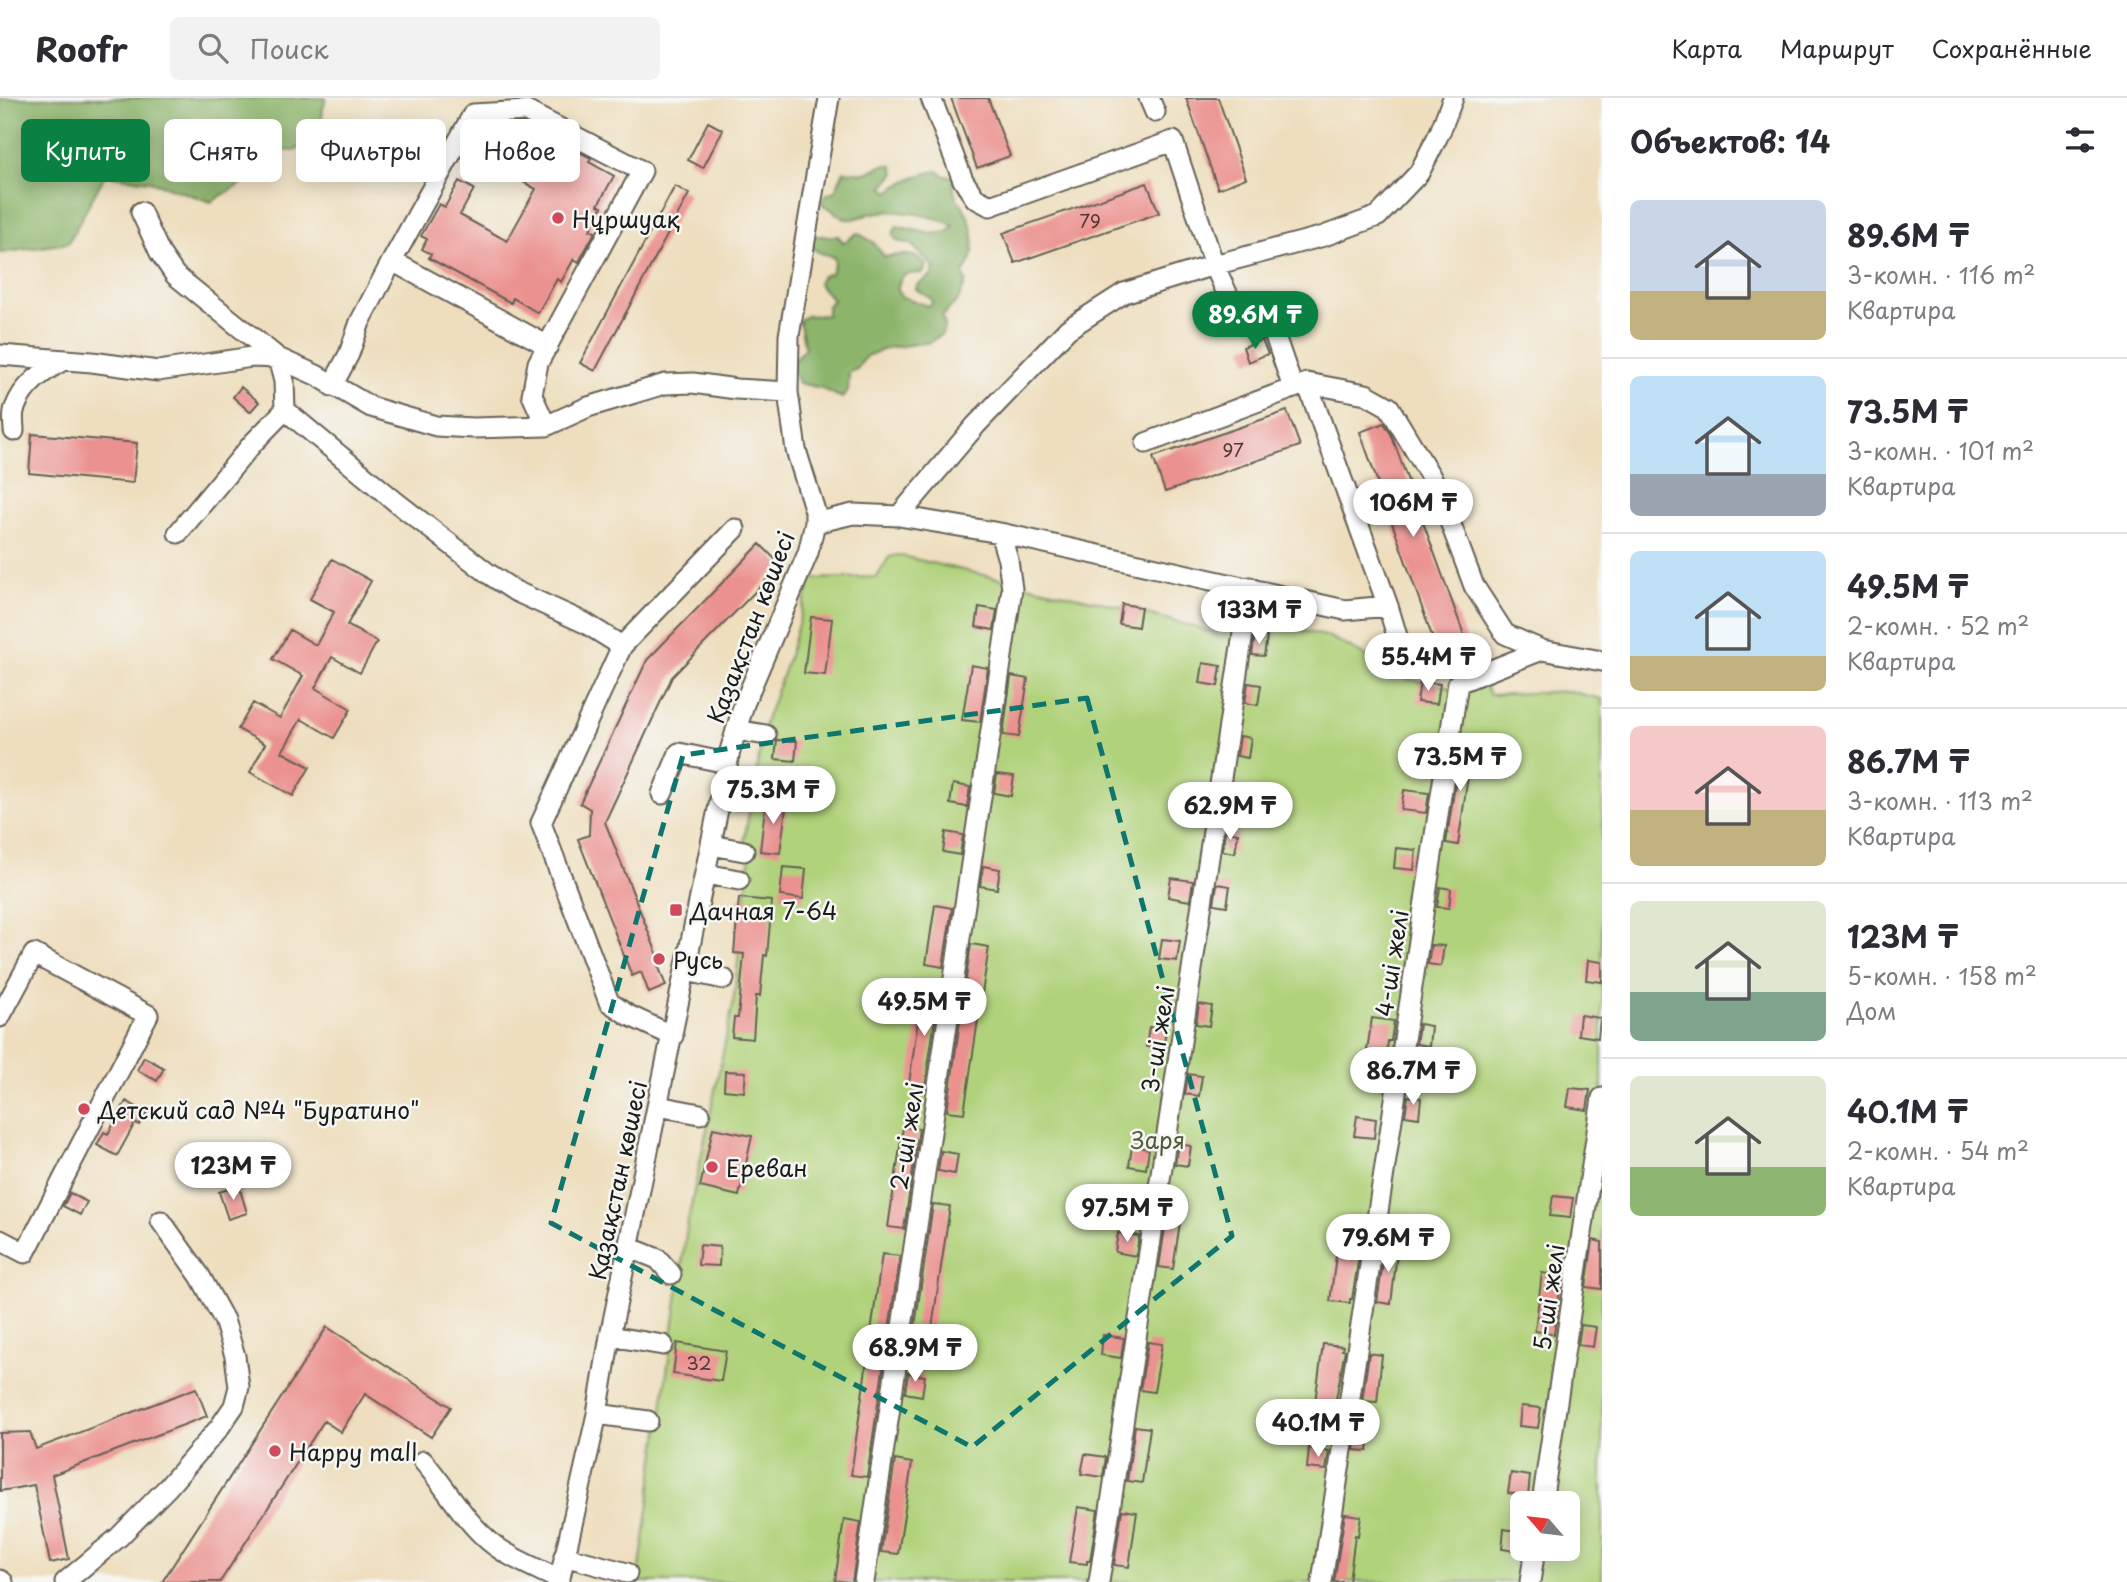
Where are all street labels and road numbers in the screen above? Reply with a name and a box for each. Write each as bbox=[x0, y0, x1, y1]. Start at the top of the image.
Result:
street label: Қазақстан көшесі bbox=[697, 526, 803, 728]
street label: 4-ші желі bbox=[1365, 907, 1417, 1019]
street label: 3-ші желі bbox=[1131, 983, 1183, 1095]
street label: Қазақстан көшесі bbox=[579, 1077, 655, 1283]
street label: 2-ші желі bbox=[880, 1080, 932, 1192]
street label: 5-ші желі bbox=[1523, 1241, 1573, 1353]

